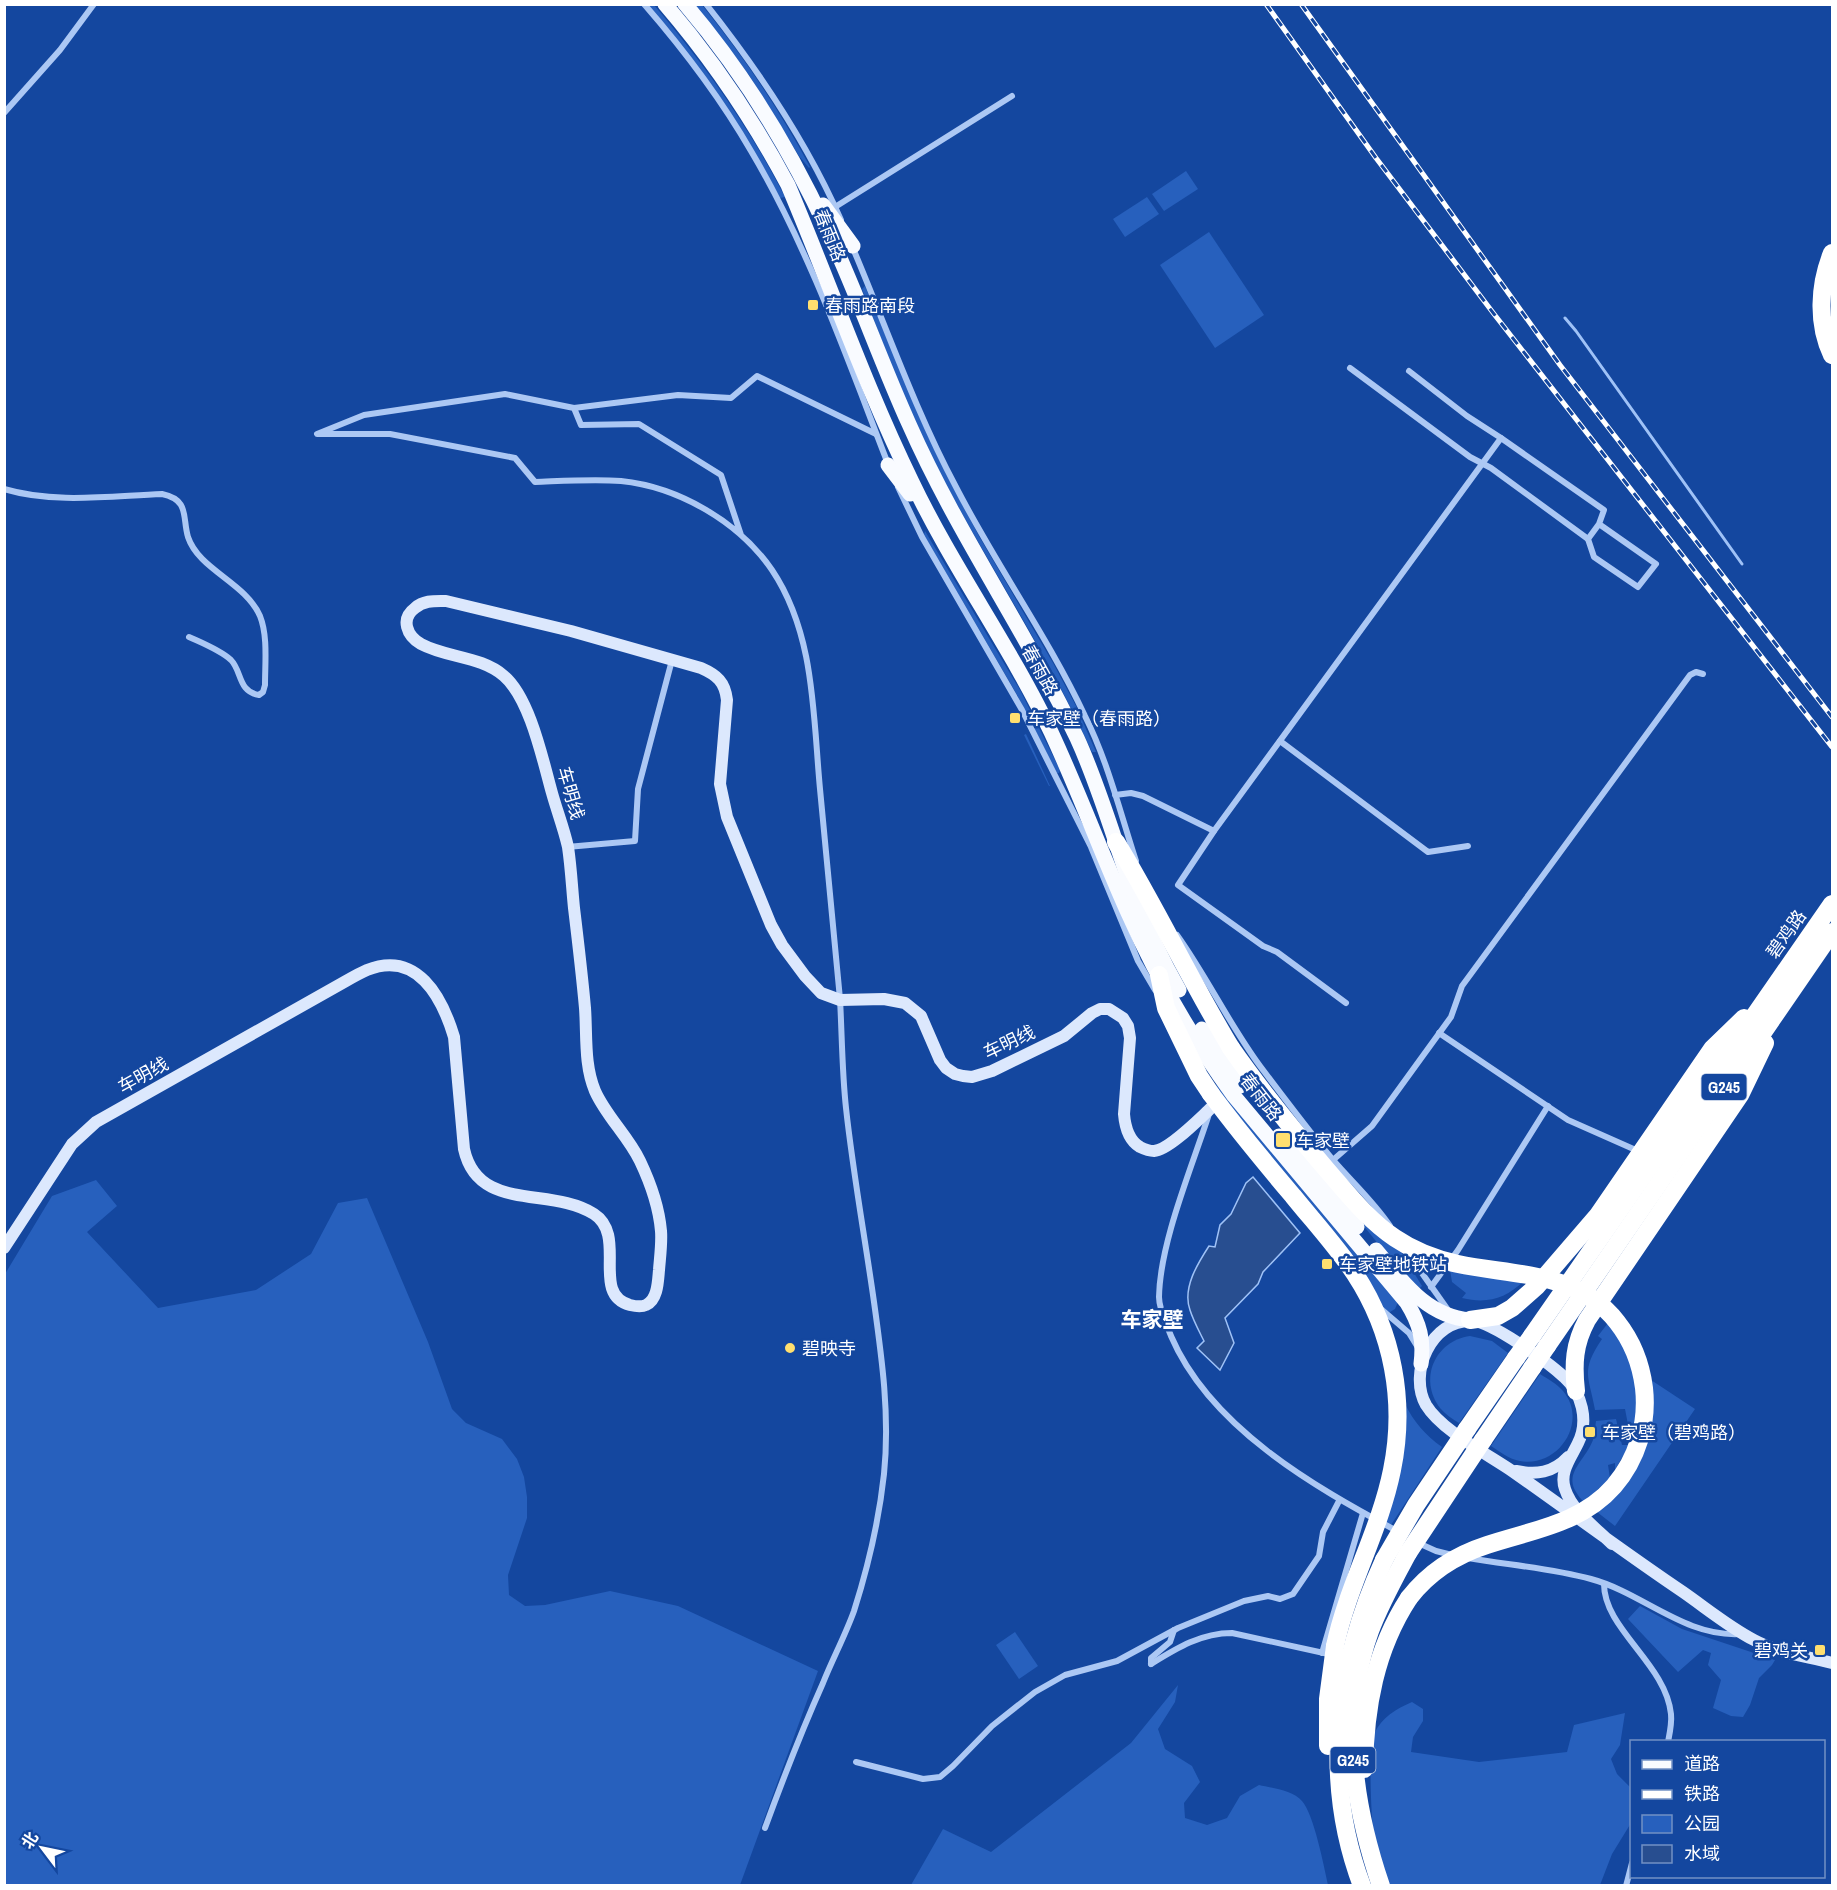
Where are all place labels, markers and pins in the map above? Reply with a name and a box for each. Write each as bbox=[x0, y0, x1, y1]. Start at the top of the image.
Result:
place label: 春雨路南段 bbox=[825, 293, 915, 318]
marker: 春雨路南段 bbox=[806, 298, 820, 312]
place label: 车家壁（春雨路） bbox=[1027, 706, 1171, 731]
marker: 车家壁（春雨路） bbox=[1008, 711, 1022, 725]
place label: 车家壁 bbox=[1296, 1128, 1350, 1153]
marker: 车家壁 bbox=[1274, 1131, 1292, 1149]
place label: 车家壁地铁站 bbox=[1339, 1252, 1447, 1277]
marker: 车家壁地铁站 bbox=[1320, 1257, 1334, 1271]
place label: 碧映寺 bbox=[802, 1336, 856, 1361]
marker: 碧映寺 bbox=[783, 1341, 797, 1355]
place label: 车家壁（碧鸡路） bbox=[1602, 1420, 1746, 1445]
marker: 车家壁（碧鸡路） bbox=[1583, 1425, 1597, 1439]
place label: 碧鸡关 bbox=[1754, 1638, 1808, 1663]
marker: 碧鸡关 bbox=[1813, 1643, 1827, 1657]

